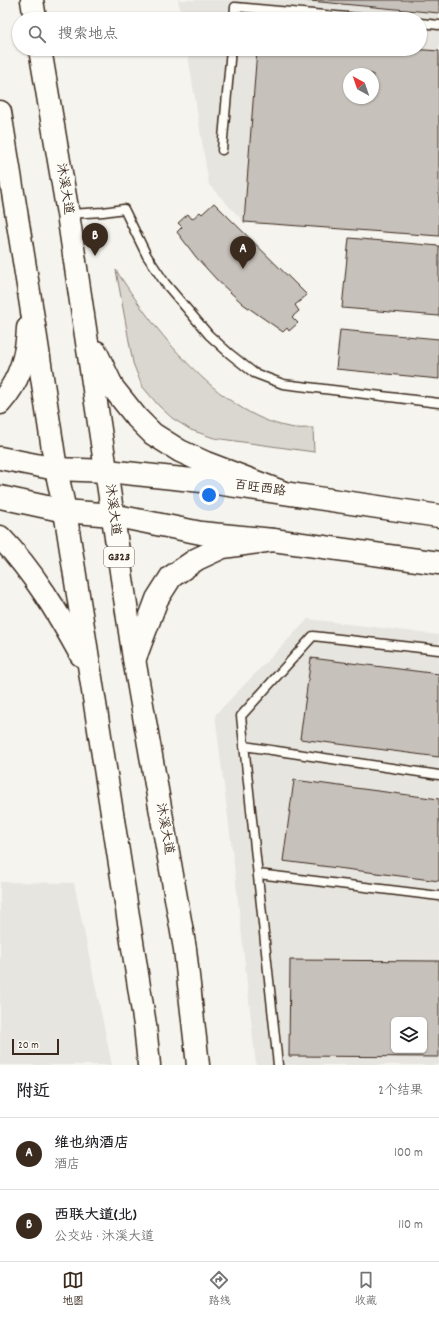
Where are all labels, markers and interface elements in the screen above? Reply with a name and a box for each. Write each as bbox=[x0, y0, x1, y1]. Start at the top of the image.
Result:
search box bbox=[12, 12, 427, 56]
icon: search bbox=[26, 23, 48, 45]
text: 搜索地点 bbox=[58, 24, 118, 46]
north arrow bbox=[343, 68, 379, 104]
street label: 沐溪大道 bbox=[51, 162, 77, 216]
pin: B bbox=[82, 223, 108, 256]
pin: A bbox=[230, 236, 256, 269]
street label: 百旺西路 bbox=[233, 476, 287, 502]
street label: 沐溪大道 bbox=[99, 483, 125, 537]
your location bbox=[199, 485, 219, 505]
road number: G323 bbox=[104, 547, 134, 567]
street label: 沐溪大道 bbox=[150, 802, 178, 856]
map controls bbox=[391, 1017, 427, 1053]
button: layers bbox=[391, 1017, 427, 1053]
scale bar bbox=[12, 1037, 59, 1056]
text: 20 m bbox=[18, 1038, 39, 1054]
text: 附近 bbox=[16, 1081, 50, 1105]
text: 2个结果 bbox=[378, 1082, 423, 1101]
text: 维也纳酒店 bbox=[54, 1133, 129, 1155]
text: A bbox=[25, 1144, 33, 1163]
text: 100 m bbox=[394, 1144, 423, 1163]
text: 酒店 bbox=[54, 1156, 80, 1175]
text: 西联大道(北) bbox=[54, 1205, 137, 1227]
text: B bbox=[26, 1216, 32, 1235]
text: 110 m bbox=[398, 1216, 423, 1235]
text: 公交站 · 沐溪大道 bbox=[54, 1228, 154, 1247]
tab: 地图 bbox=[62, 1269, 84, 1310]
tab: 路线 bbox=[208, 1269, 230, 1310]
tab: 收藏 bbox=[355, 1269, 377, 1310]

